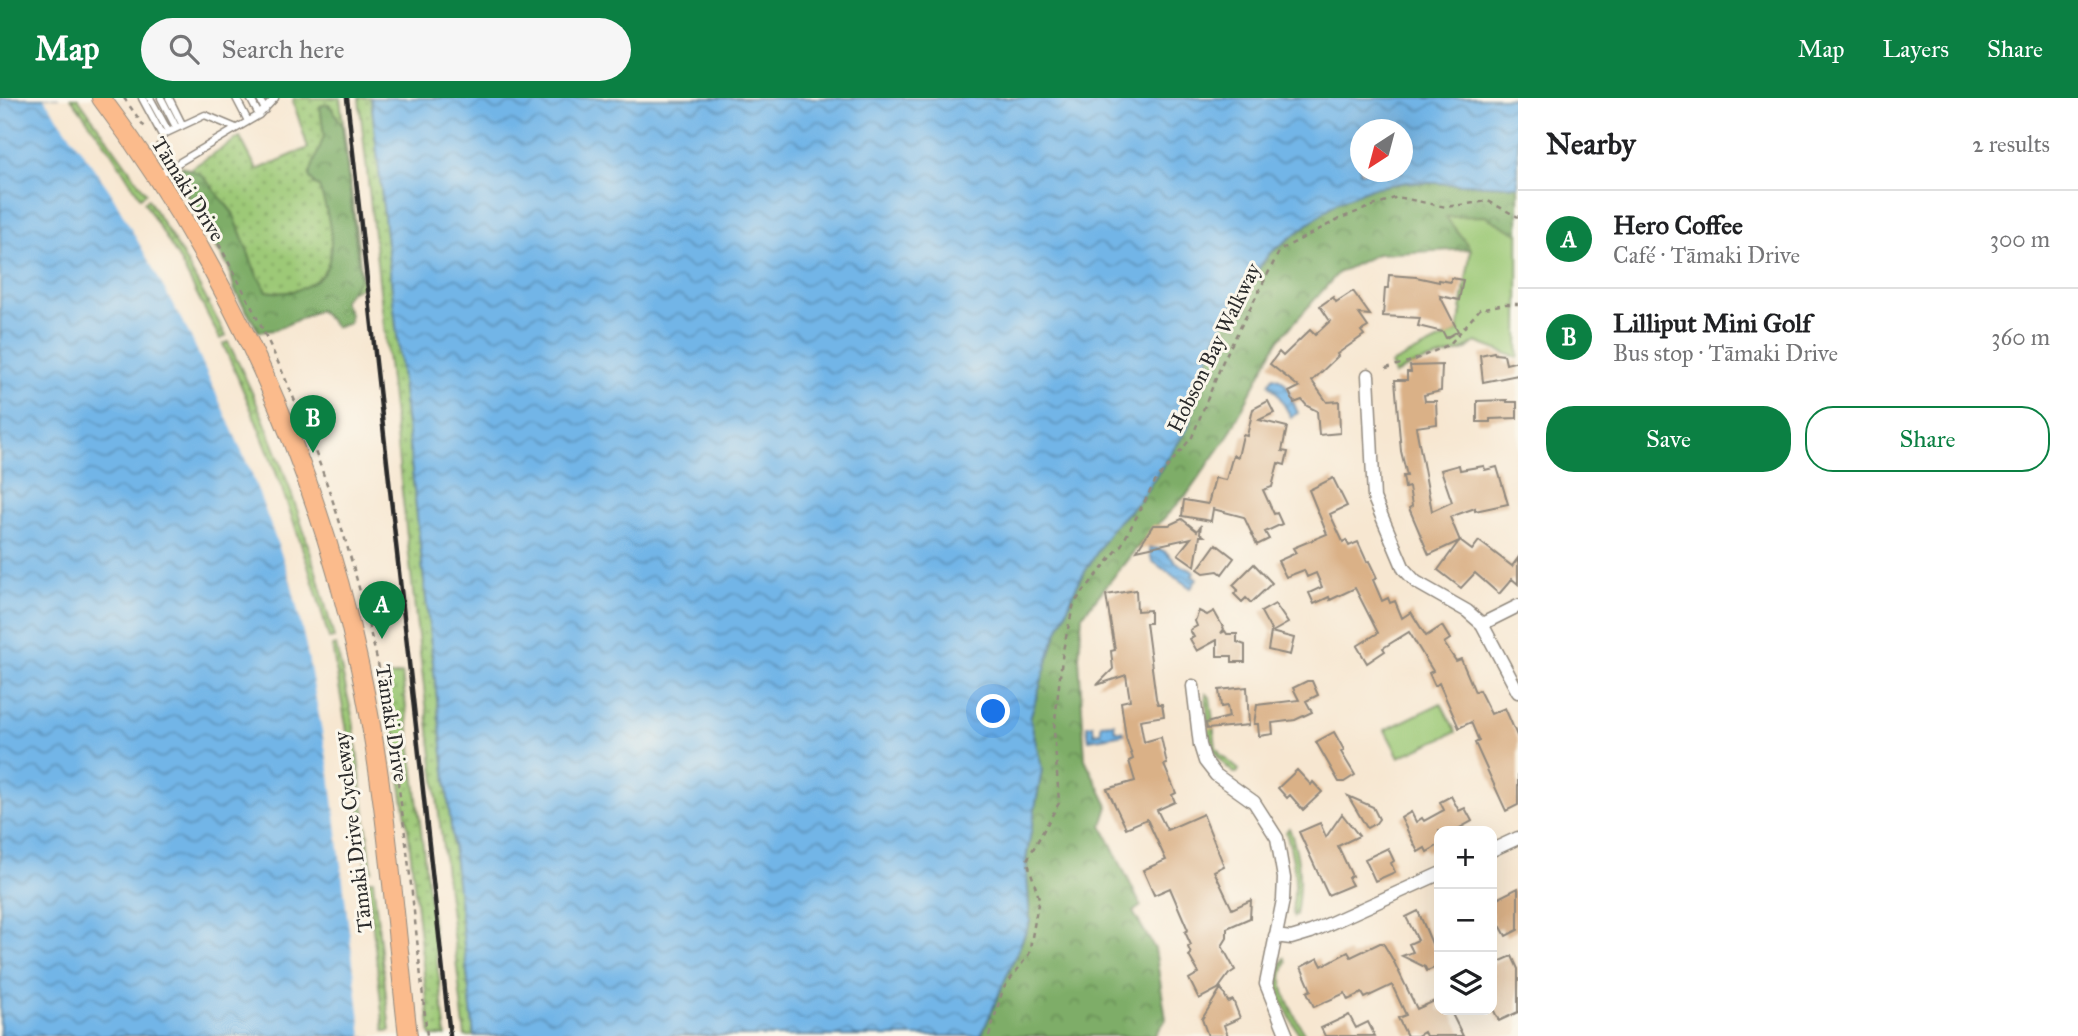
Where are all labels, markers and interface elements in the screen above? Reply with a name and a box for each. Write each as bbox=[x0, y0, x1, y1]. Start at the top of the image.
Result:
search box bbox=[141, 18, 631, 81]
text: Map bbox=[35, 29, 99, 69]
icon: search bbox=[165, 30, 203, 68]
text: Search here bbox=[221, 33, 345, 65]
text: Map bbox=[1798, 34, 1845, 64]
text: Layers bbox=[1883, 34, 1949, 64]
text: Share bbox=[1987, 34, 2043, 64]
north arrow bbox=[1350, 119, 1413, 182]
text: Nearby bbox=[1546, 126, 1636, 162]
text: 2 results bbox=[1972, 130, 2050, 158]
street label: Tāmaki Drive bbox=[146, 132, 231, 246]
text: Hero Coffee bbox=[1613, 209, 1743, 241]
text: A bbox=[1561, 225, 1577, 253]
text: 300 m bbox=[1990, 225, 2050, 253]
text: Café · Tāmaki Drive bbox=[1613, 241, 1800, 269]
street label: Hobson Bay Walkway bbox=[1162, 258, 1267, 437]
text: Lilliput Mini Golf bbox=[1613, 307, 1811, 339]
text: B bbox=[1561, 323, 1577, 351]
text: 360 m bbox=[1991, 323, 2050, 351]
text: Bus stop · Tāmaki Drive bbox=[1613, 339, 1838, 367]
pin: B bbox=[290, 395, 336, 453]
button: Save bbox=[1546, 406, 1791, 472]
button: Share bbox=[1805, 406, 2050, 472]
pin: A bbox=[359, 581, 405, 639]
street label: Tāmaki Drive bbox=[370, 662, 414, 784]
your location bbox=[976, 694, 1010, 728]
street label: Tāmaki Drive Cycleway bbox=[328, 729, 378, 934]
map controls bbox=[1434, 826, 1497, 1015]
button: + bbox=[1434, 826, 1497, 889]
button: − bbox=[1434, 889, 1497, 952]
button: layers bbox=[1434, 952, 1497, 1015]

